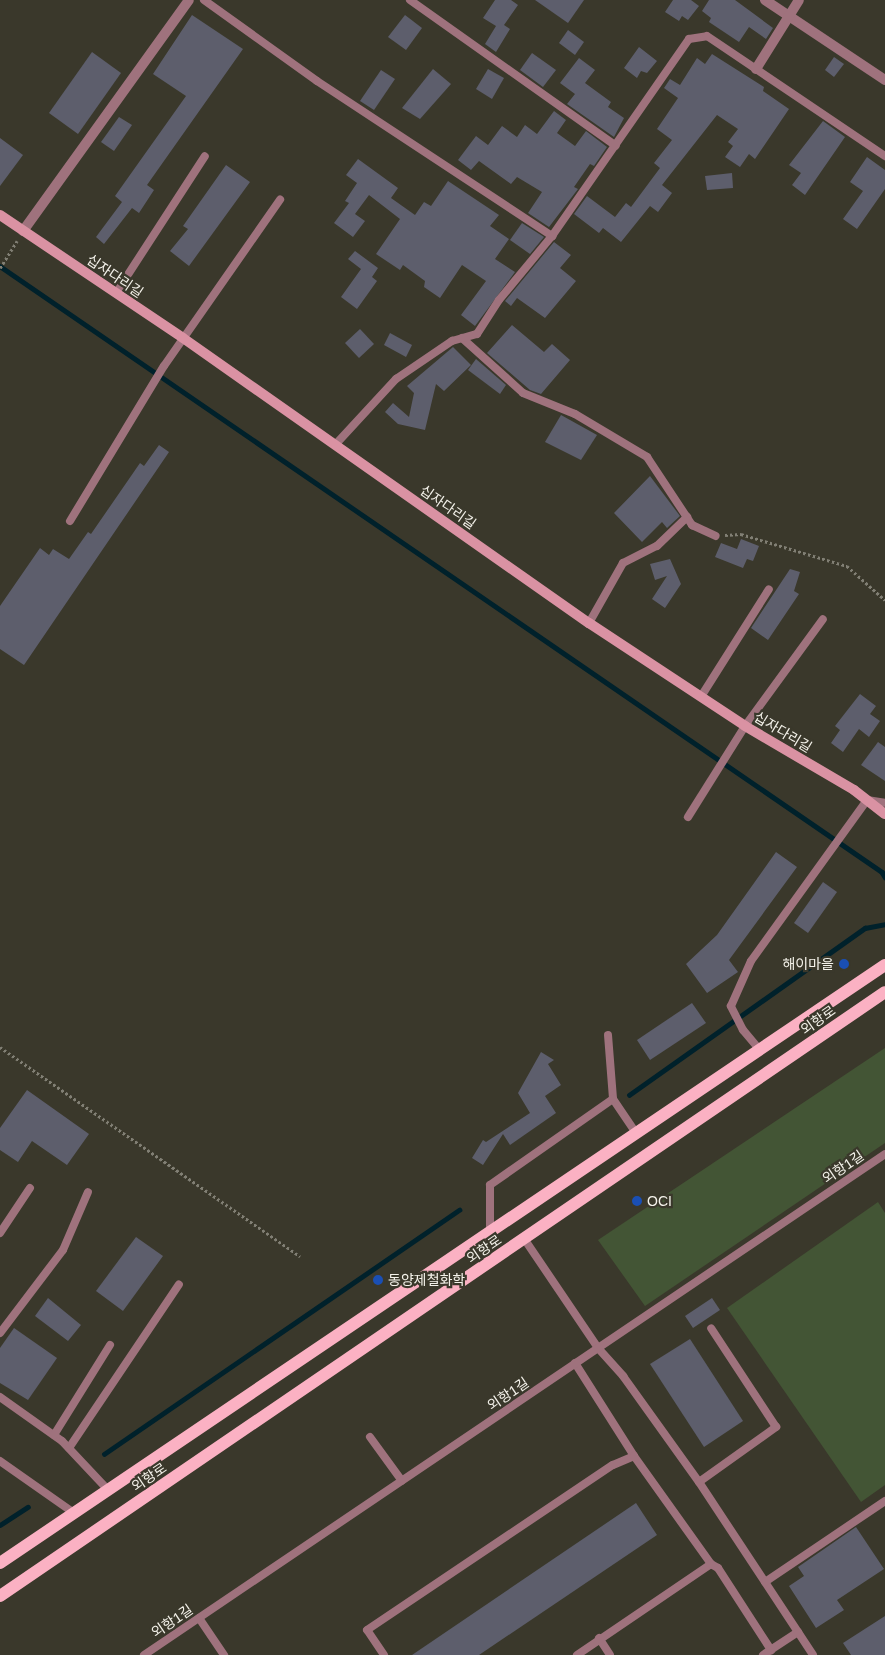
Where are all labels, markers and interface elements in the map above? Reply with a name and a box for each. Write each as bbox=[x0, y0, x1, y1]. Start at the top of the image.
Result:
street label: 십자다리길 bbox=[84, 251, 146, 301]
street label: 십자다리길 bbox=[417, 482, 479, 532]
street label: 십자다리길 bbox=[751, 708, 815, 756]
place label: 해이마을 bbox=[782, 956, 834, 972]
marker: 해이마을 bbox=[838, 958, 850, 970]
street label: 외항로 bbox=[797, 1002, 839, 1038]
street label: 외항1길 bbox=[819, 1147, 867, 1187]
place label: OCI bbox=[647, 1193, 672, 1209]
marker: OCI bbox=[631, 1195, 643, 1207]
street label: 외항로 bbox=[463, 1231, 505, 1267]
place label: 동양제철화학 bbox=[388, 1272, 465, 1288]
marker: 동양제철화학 bbox=[372, 1274, 384, 1286]
street label: 외항1길 bbox=[484, 1374, 532, 1414]
street label: 외항로 bbox=[128, 1459, 170, 1495]
street label: 외항1길 bbox=[148, 1601, 196, 1641]

